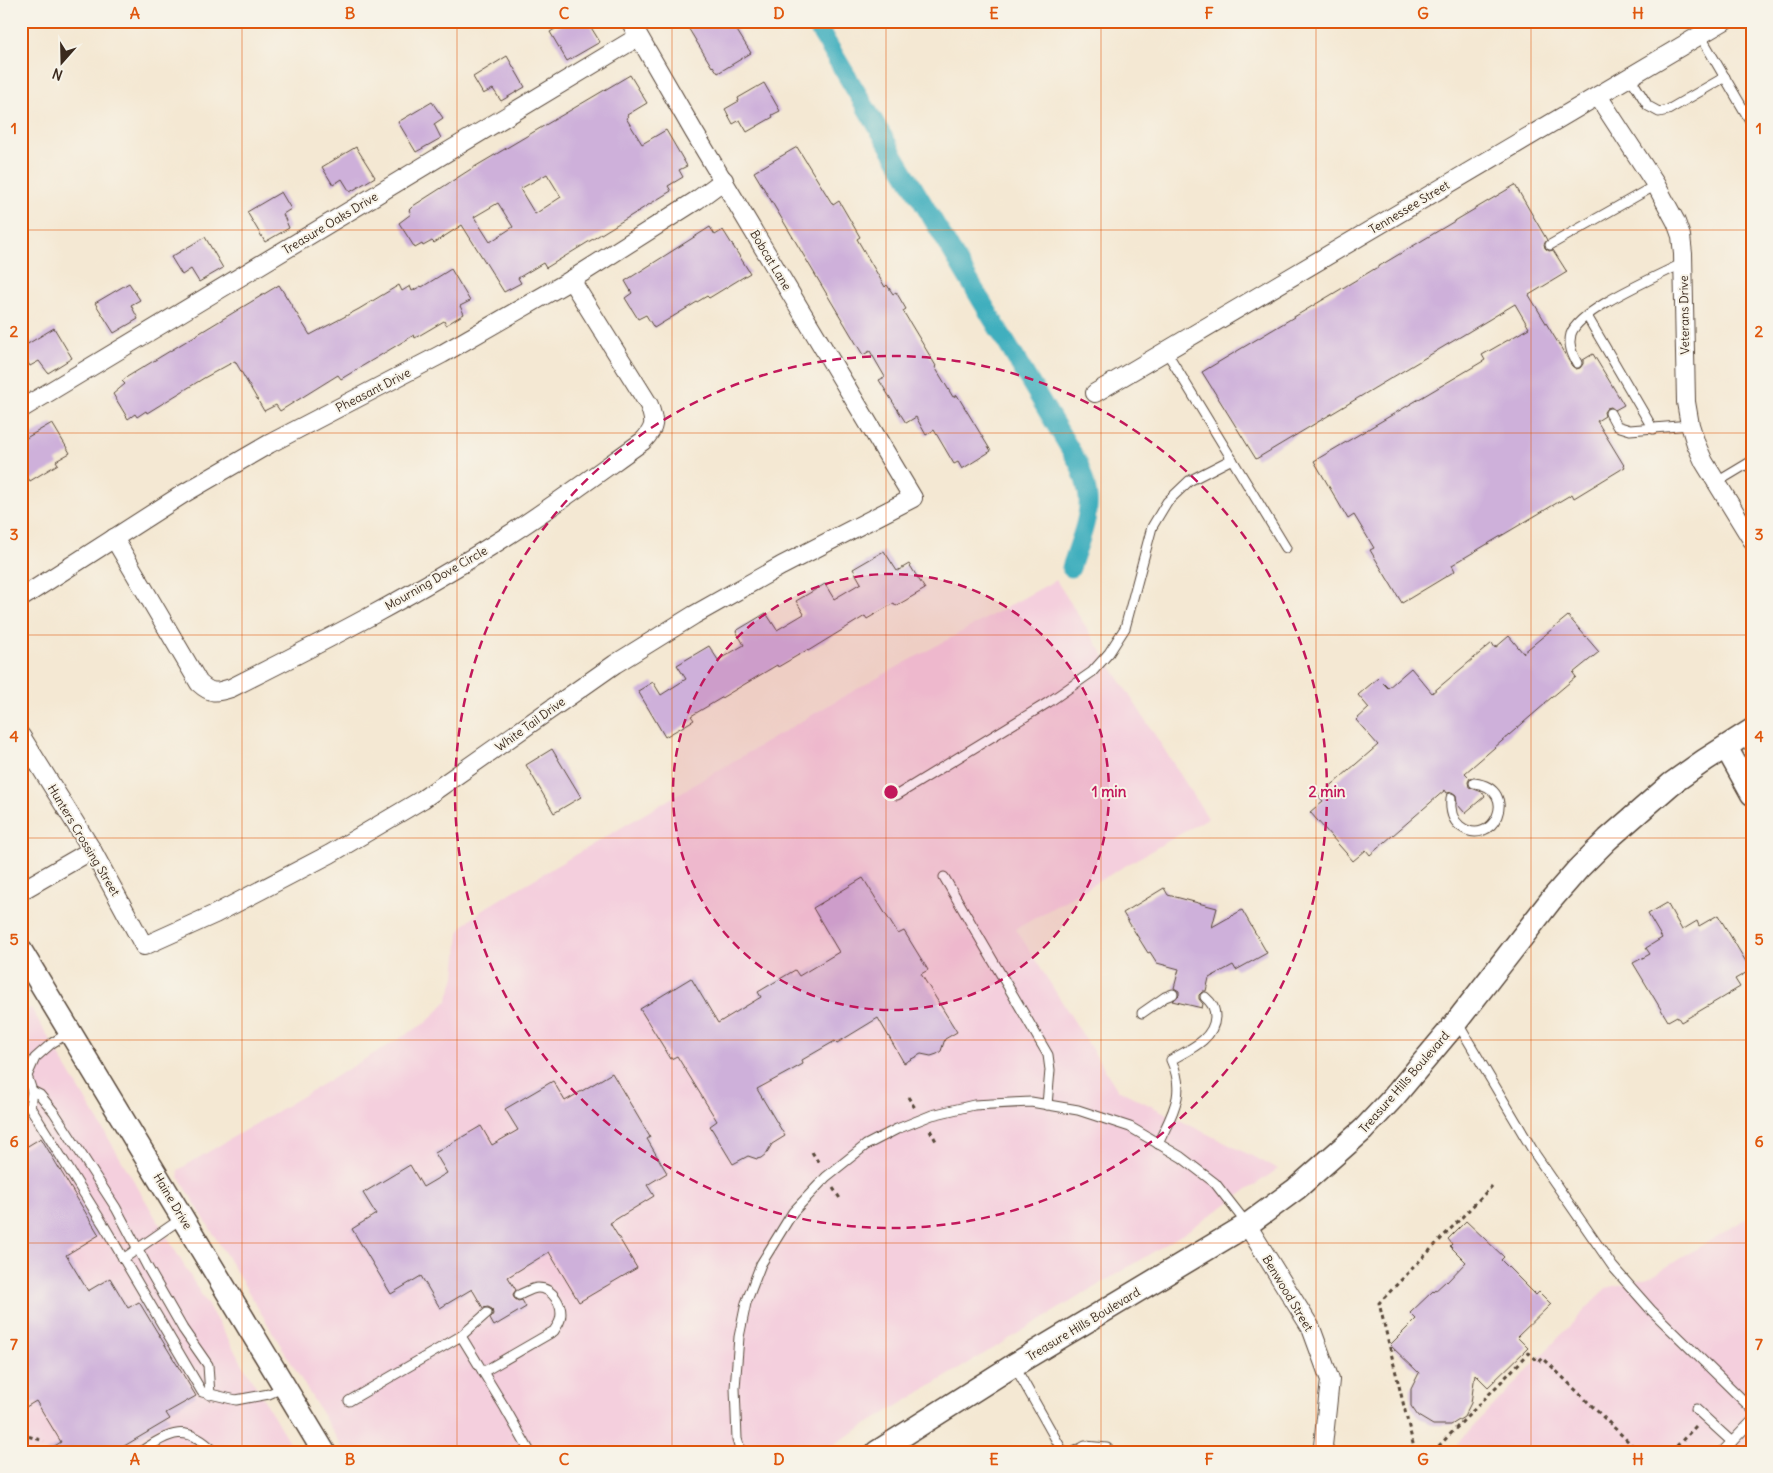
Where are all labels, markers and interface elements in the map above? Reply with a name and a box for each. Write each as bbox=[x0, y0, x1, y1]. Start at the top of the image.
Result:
text: A bbox=[130, 3, 140, 23]
text: B bbox=[345, 3, 356, 23]
text: C bbox=[559, 3, 570, 23]
text: D bbox=[773, 3, 785, 23]
text: E bbox=[989, 3, 999, 23]
text: F bbox=[1204, 3, 1214, 23]
text: G bbox=[1417, 3, 1429, 23]
text: H bbox=[1632, 3, 1644, 23]
north arrow bbox=[38, 38, 88, 88]
text: N bbox=[50, 64, 65, 84]
text: 1 bbox=[11, 118, 17, 138]
text: 1 bbox=[1756, 118, 1762, 138]
street label: Tennessee Street bbox=[1366, 177, 1452, 237]
street label: Treasure Oaks Drive bbox=[280, 189, 380, 257]
street label: Bobcat Lane bbox=[747, 227, 795, 293]
street label: Veterans Drive bbox=[1676, 275, 1692, 355]
text: 2 bbox=[10, 321, 19, 341]
text: 2 bbox=[1755, 321, 1764, 341]
street label: Pheasant Drive bbox=[333, 365, 413, 415]
text: 3 bbox=[9, 524, 19, 544]
text: 3 bbox=[1754, 524, 1764, 544]
street label: Mourning Dove Circle bbox=[382, 543, 490, 613]
street label: White Tail Drive bbox=[492, 694, 568, 754]
text: 4 bbox=[9, 726, 19, 746]
text: 4 bbox=[1754, 726, 1764, 746]
street label: Hunters Crossing Street bbox=[45, 781, 123, 899]
text: 1 min bbox=[1092, 782, 1127, 801]
text: 2 min bbox=[1309, 782, 1346, 801]
centre of rings bbox=[882, 783, 900, 801]
text: 5 bbox=[9, 929, 19, 949]
text: 5 bbox=[1754, 929, 1764, 949]
street label: Treasure Hills Boulevard bbox=[1356, 1028, 1452, 1136]
text: 6 bbox=[9, 1131, 19, 1151]
text: 6 bbox=[1754, 1131, 1764, 1151]
street label: Haine Drive bbox=[150, 1170, 196, 1232]
street label: Benwood Street bbox=[1259, 1252, 1317, 1334]
street label: Treasure Hills Boulevard bbox=[1023, 1284, 1143, 1364]
text: 7 bbox=[10, 1334, 18, 1354]
text: 7 bbox=[1755, 1334, 1763, 1354]
text: A bbox=[130, 1449, 140, 1469]
text: B bbox=[345, 1449, 356, 1469]
text: C bbox=[559, 1449, 570, 1469]
text: D bbox=[773, 1449, 785, 1469]
text: E bbox=[989, 1449, 999, 1469]
text: F bbox=[1204, 1449, 1214, 1469]
text: G bbox=[1417, 1449, 1429, 1469]
text: H bbox=[1632, 1449, 1644, 1469]

